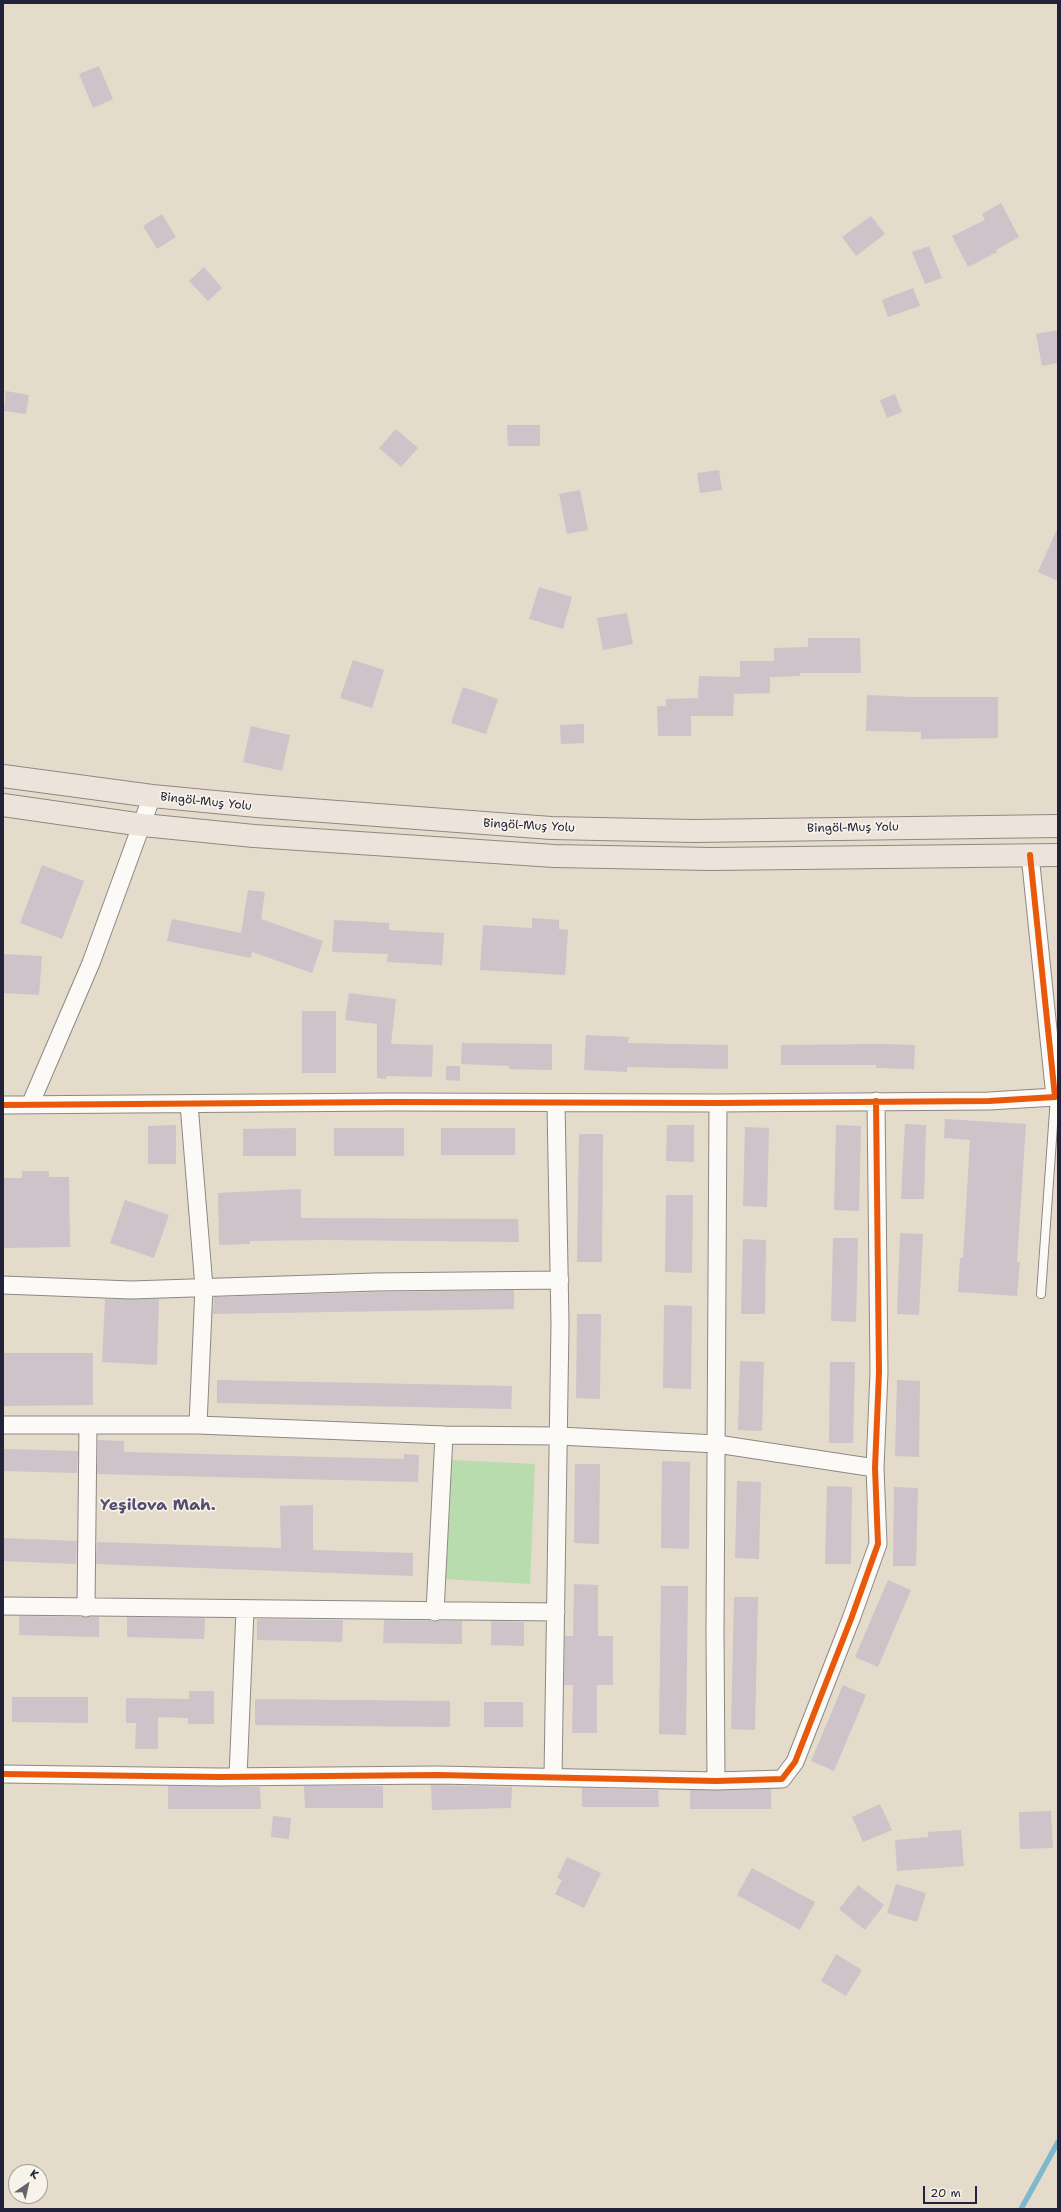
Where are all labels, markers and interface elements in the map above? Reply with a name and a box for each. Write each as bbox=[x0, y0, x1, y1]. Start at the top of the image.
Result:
street label: Bingöl-Muş Yolu bbox=[160, 790, 252, 814]
street label: Bingöl-Muş Yolu bbox=[483, 816, 575, 836]
street label: Bingöl-Muş Yolu bbox=[807, 820, 899, 836]
district label: Yeşilova Mah. bbox=[100, 1496, 216, 1516]
north arrow bbox=[8, 2164, 48, 2204]
text: K bbox=[27, 2166, 42, 2183]
scale bar bbox=[925, 2178, 979, 2204]
text: 20 m bbox=[930, 2185, 961, 2201]

